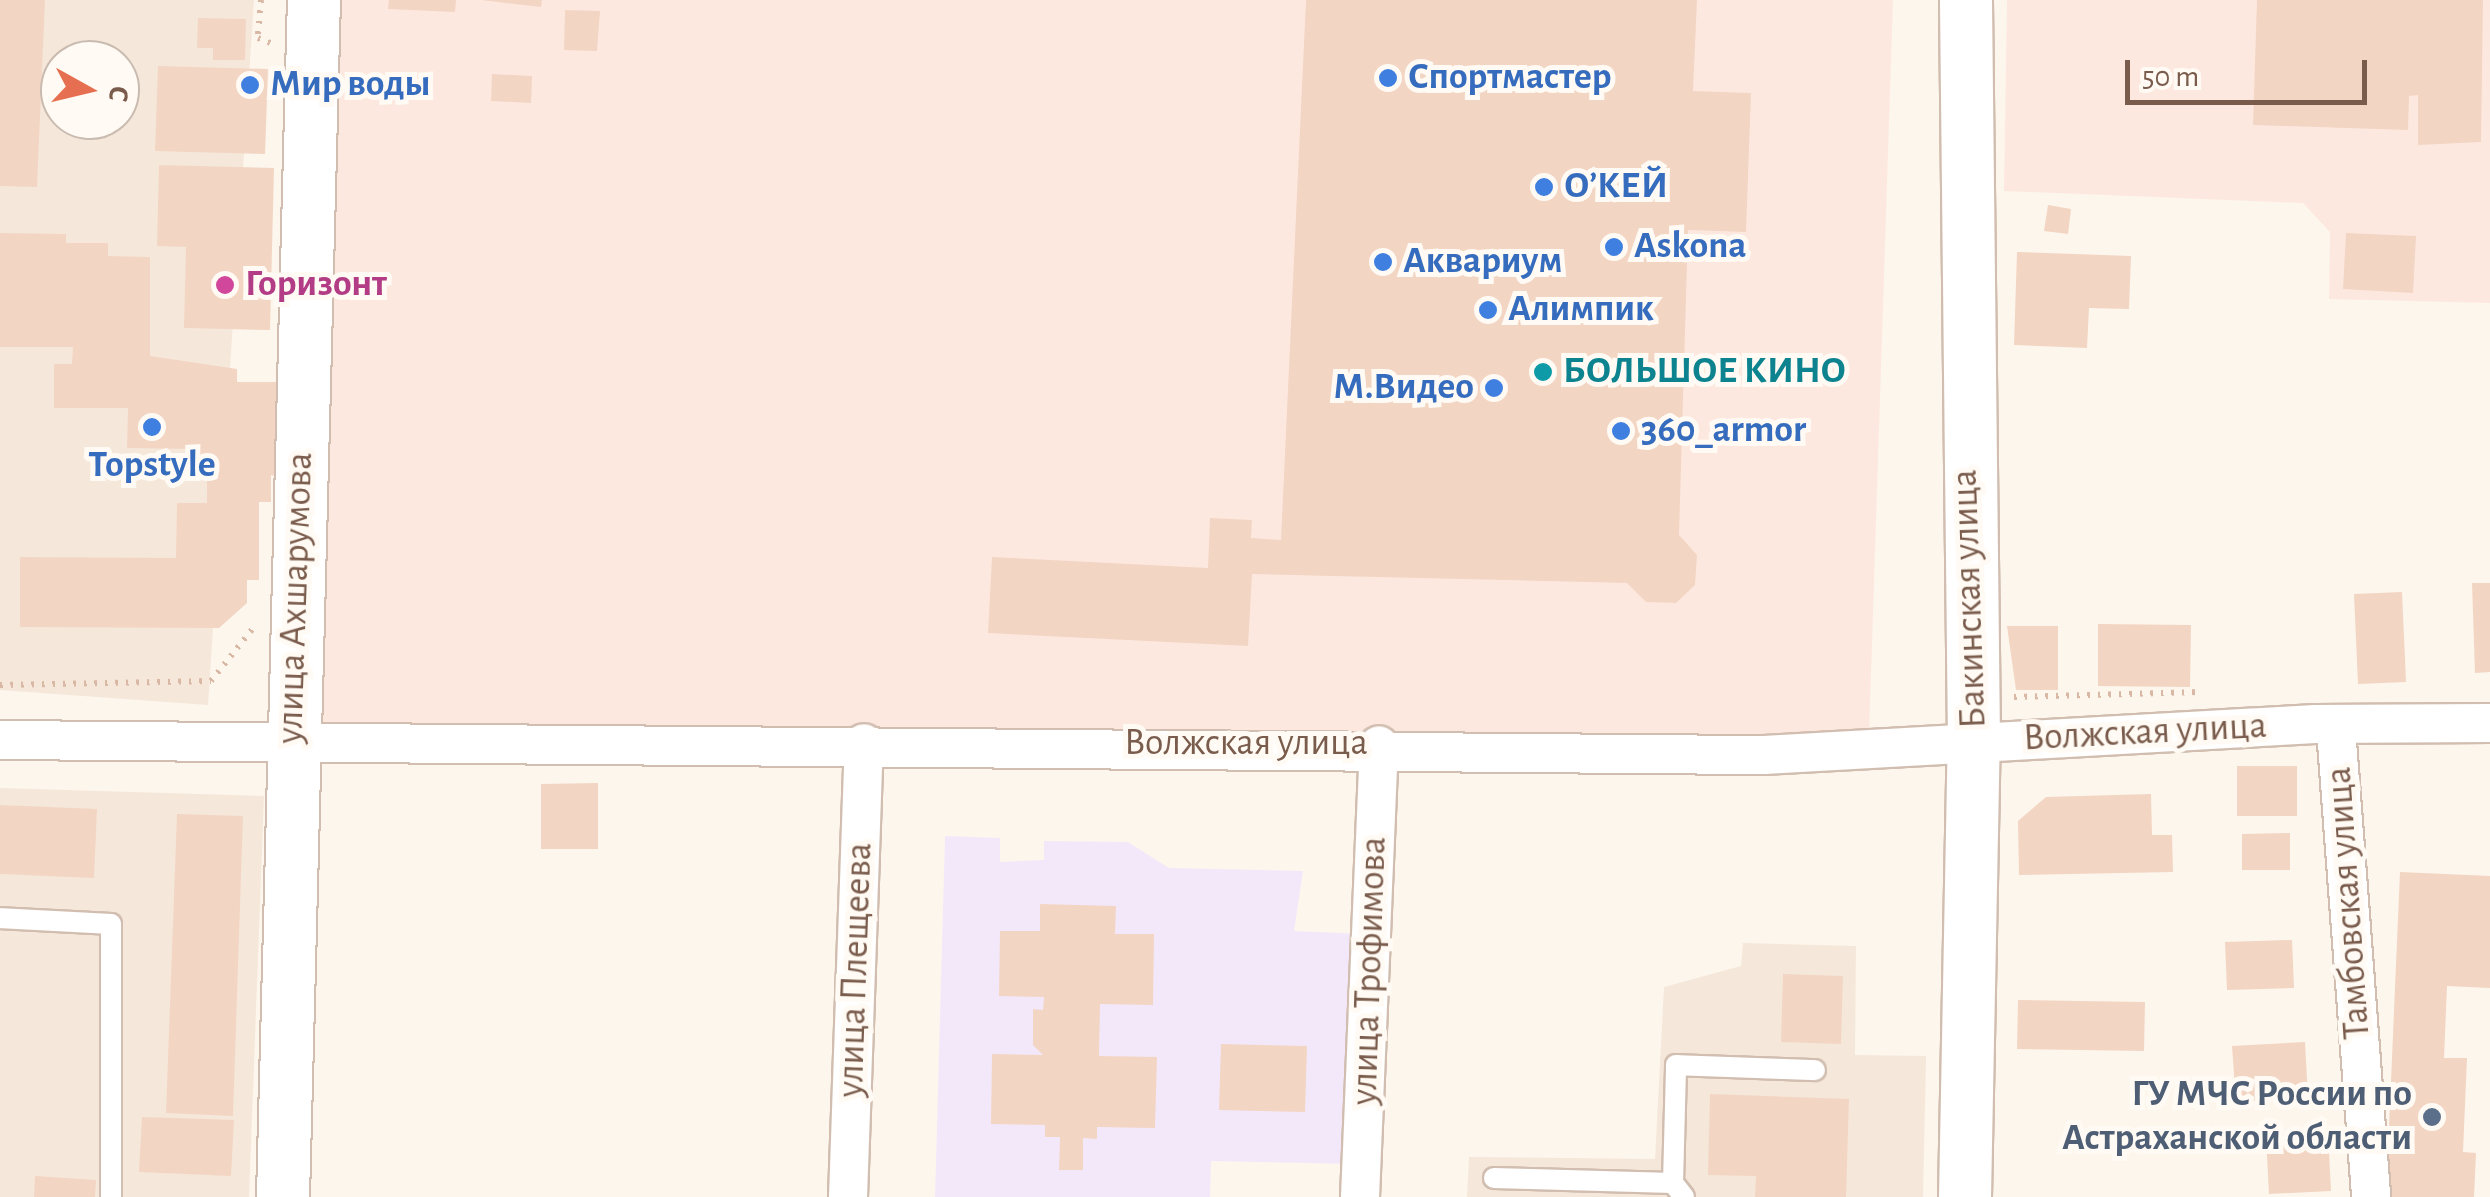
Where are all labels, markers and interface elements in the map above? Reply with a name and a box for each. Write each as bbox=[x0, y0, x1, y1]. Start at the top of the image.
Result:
north arrow bbox=[40, 40, 140, 140]
scale bar bbox=[2130, 40, 2372, 102]
place label: Спортмастер bbox=[1408, 55, 1612, 101]
place label: Мир воды bbox=[270, 62, 430, 108]
text: 50 m bbox=[2142, 62, 2199, 92]
marker: Спортмастер bbox=[1377, 67, 1399, 89]
marker: Мир воды bbox=[239, 74, 261, 96]
text: С bbox=[103, 84, 133, 104]
place label: О’КЕЙ bbox=[1564, 164, 1668, 210]
marker: О’КЕЙ bbox=[1533, 176, 1555, 198]
place label: Askona bbox=[1634, 224, 1747, 270]
marker: Askona bbox=[1603, 236, 1625, 258]
place label: Аквариум bbox=[1403, 239, 1562, 285]
marker: Аквариум bbox=[1372, 251, 1394, 273]
place label: Горизонт bbox=[245, 262, 387, 308]
marker: Горизонт bbox=[214, 274, 236, 296]
place label: Алимпик bbox=[1508, 287, 1654, 333]
marker: Алимпик bbox=[1477, 299, 1499, 321]
place label: БОЛЬШОЕ КИНО bbox=[1563, 349, 1846, 395]
marker: БОЛЬШОЕ КИНО bbox=[1532, 361, 1554, 383]
place label: М.Видео bbox=[1333, 365, 1474, 411]
marker: М.Видео bbox=[1483, 377, 1505, 399]
place label: 360_armor bbox=[1641, 408, 1806, 454]
marker: Topstyle bbox=[141, 416, 163, 438]
marker: 360_armor bbox=[1610, 420, 1632, 442]
place label: Topstyle bbox=[88, 443, 216, 489]
street label: улица Ахшарумова bbox=[268, 451, 324, 745]
street label: Бакинская улица bbox=[1943, 469, 1997, 729]
street label: Волжская улица bbox=[2022, 704, 2268, 762]
street label: Волжская улица bbox=[1124, 721, 1368, 767]
street label: Тамбовская улица bbox=[2317, 765, 2381, 1041]
street label: улица Трофимова bbox=[1343, 836, 1397, 1106]
street label: улица Плещеева bbox=[829, 842, 883, 1098]
place label: ГУ МЧС России по Астраханской области bbox=[2062, 1072, 2412, 1162]
marker: ГУ МЧС России по Астраханской области bbox=[2421, 1106, 2443, 1128]

